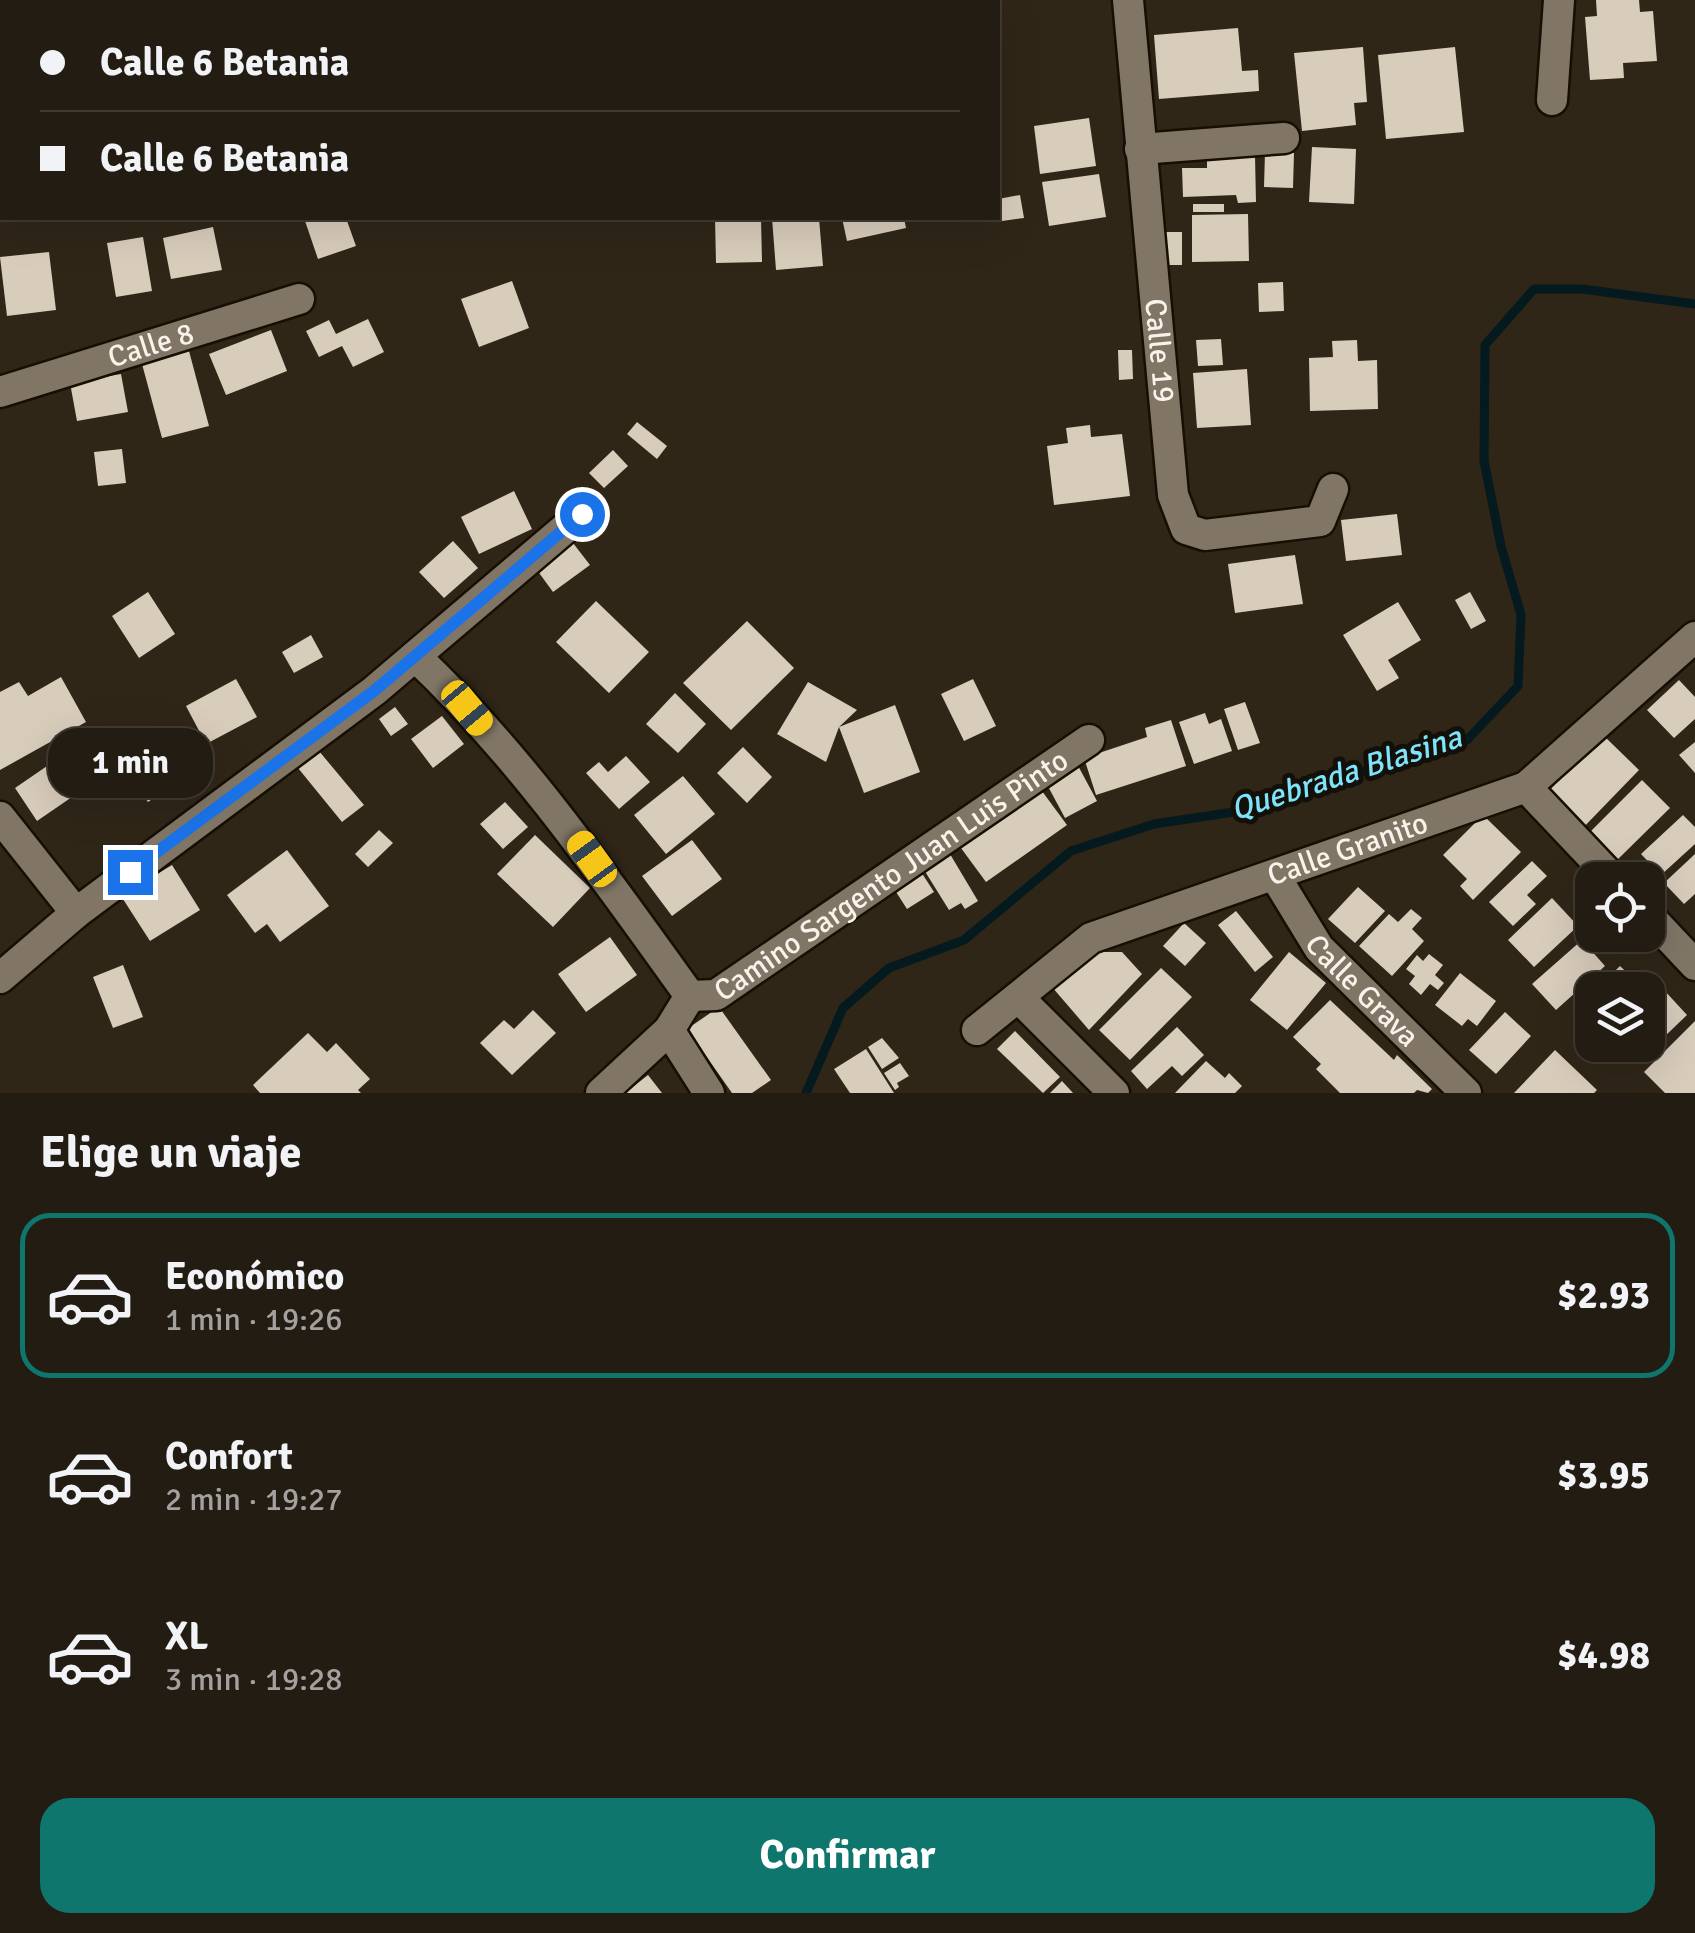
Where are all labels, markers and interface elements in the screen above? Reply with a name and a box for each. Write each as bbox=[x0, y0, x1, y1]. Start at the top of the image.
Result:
text: Calle 6 Betania bbox=[100, 39, 349, 86]
text: Calle 6 Betania bbox=[100, 135, 349, 182]
street label: Calle 19 bbox=[1137, 297, 1183, 404]
street label: Calle 8 bbox=[103, 314, 198, 376]
route start bbox=[560, 492, 605, 537]
car bbox=[436, 675, 498, 741]
water label: Quebrada Blasina bbox=[1226, 717, 1467, 829]
callout: 1 min bbox=[48, 727, 212, 797]
street label: Camino Sargento Juan Luis Pinto bbox=[707, 741, 1075, 1009]
text: 1 min bbox=[92, 743, 169, 782]
street label: Calle Granito bbox=[1262, 804, 1433, 894]
car bbox=[562, 826, 622, 892]
route end bbox=[108, 850, 153, 895]
map controls bbox=[1575, 862, 1665, 1062]
button: locate bbox=[1575, 862, 1665, 952]
street label: Calle Grava bbox=[1297, 928, 1427, 1055]
button: layers bbox=[1575, 972, 1665, 1062]
text: Elige un viaje bbox=[40, 1125, 302, 1180]
icon: car bbox=[45, 1251, 135, 1341]
text: Económico bbox=[165, 1253, 344, 1300]
text: $2.93 bbox=[1557, 1272, 1650, 1319]
text: 1 min · 19:26 bbox=[165, 1300, 343, 1339]
icon: car bbox=[45, 1431, 135, 1521]
text: Confort bbox=[165, 1433, 293, 1480]
text: $3.95 bbox=[1557, 1452, 1650, 1499]
text: 2 min · 19:27 bbox=[165, 1480, 343, 1519]
icon: car bbox=[45, 1611, 135, 1701]
text: XL bbox=[165, 1613, 208, 1660]
text: $4.98 bbox=[1557, 1632, 1650, 1679]
text: 3 min · 19:28 bbox=[165, 1660, 343, 1699]
button: Confirmar bbox=[40, 1798, 1655, 1913]

